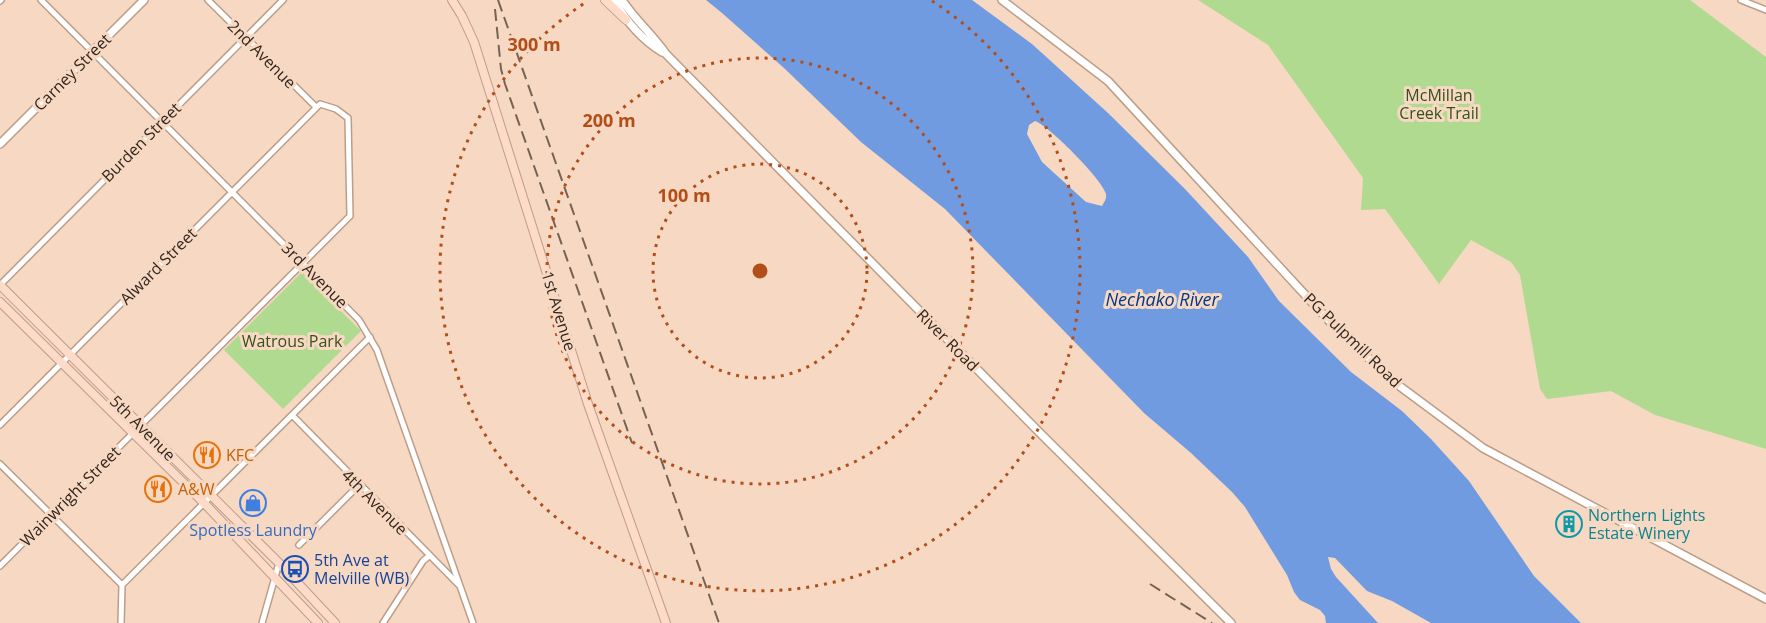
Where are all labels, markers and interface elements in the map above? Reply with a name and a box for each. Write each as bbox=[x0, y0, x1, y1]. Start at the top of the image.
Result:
street label: 2nd Avenue bbox=[223, 15, 301, 93]
street label: Carney Street bbox=[28, 28, 116, 116]
text: 300 m bbox=[507, 32, 561, 56]
park label: McMillan Creek Trail bbox=[1399, 84, 1479, 124]
street label: Burden Street bbox=[96, 97, 186, 187]
text: 200 m bbox=[582, 108, 636, 132]
text: 100 m bbox=[657, 183, 711, 207]
street label: Alward Street bbox=[115, 222, 202, 309]
street label: 3rd Avenue bbox=[277, 237, 353, 313]
centre of rings bbox=[750, 261, 770, 281]
street label: 1st Avenue bbox=[536, 268, 582, 354]
water label: Nechako River bbox=[1105, 287, 1219, 311]
street label: PG Pulpmill Road bbox=[1299, 288, 1407, 392]
street label: River Road bbox=[912, 304, 984, 376]
park label: Watrous Park bbox=[242, 330, 343, 352]
street label: 5th Avenue bbox=[105, 390, 181, 466]
restaurant icon: KFC bbox=[192, 440, 222, 470]
street label: Wainwright Street bbox=[15, 441, 125, 551]
place label: KFC bbox=[226, 444, 254, 466]
street label: 4th Avenue bbox=[337, 464, 413, 540]
restaurant icon: A&W bbox=[143, 474, 173, 504]
place label: A&W bbox=[178, 478, 215, 500]
shop icon: Spotless Laundry bbox=[238, 488, 268, 518]
place label: Northern Lights Estate Winery bbox=[1588, 504, 1705, 544]
building icon: Northern Lights Estate Winery bbox=[1554, 509, 1584, 539]
place label: Spotless Laundry bbox=[189, 519, 318, 541]
place label: 5th Ave at Melville (WB) bbox=[314, 549, 409, 589]
bus stop icon: 5th Ave at Melville (WB) bbox=[280, 554, 310, 584]

